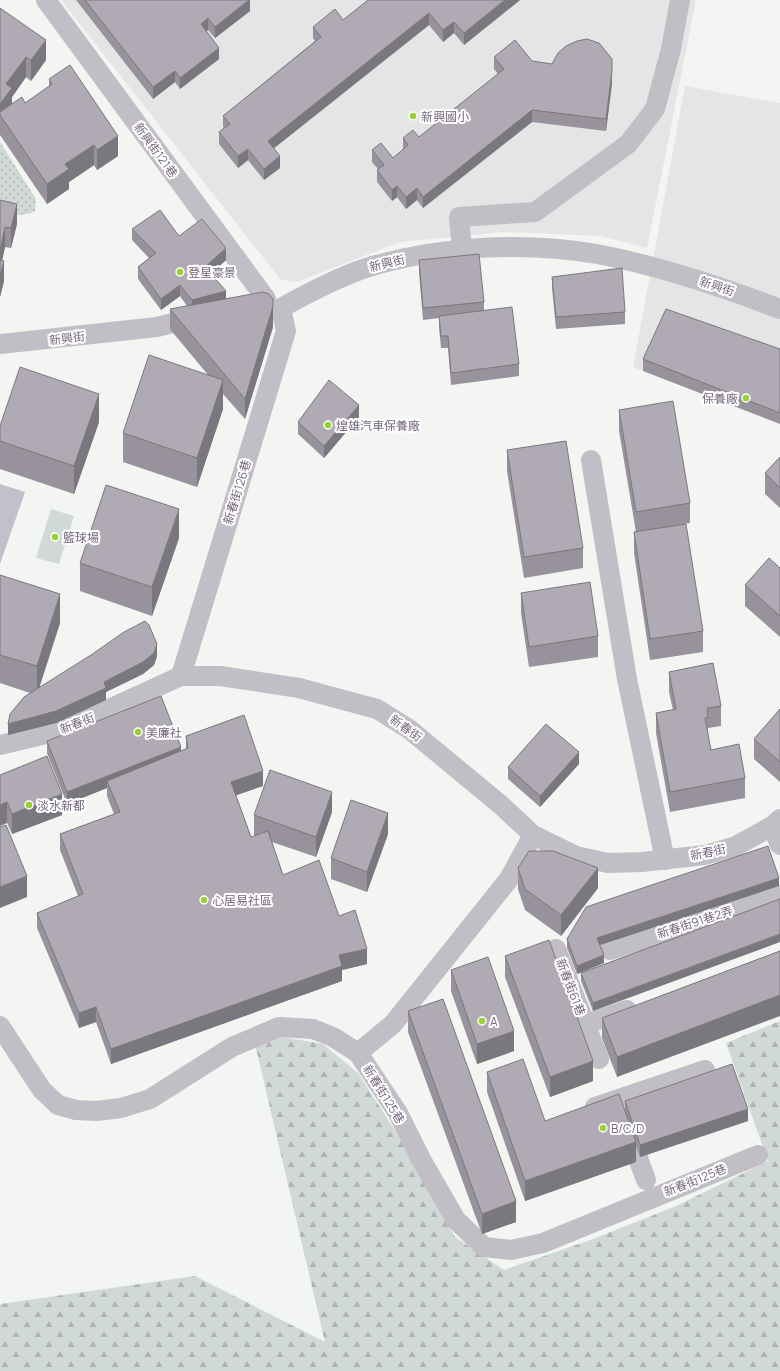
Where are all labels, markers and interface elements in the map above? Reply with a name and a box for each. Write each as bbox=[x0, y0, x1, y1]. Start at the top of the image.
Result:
place label: 新興國小 bbox=[421, 108, 469, 125]
marker: 新興國小 bbox=[408, 111, 418, 121]
street label: 新興街121巷 bbox=[130, 119, 182, 181]
street label: 新興街 bbox=[367, 250, 407, 276]
place label: 登星豪景 bbox=[188, 264, 236, 281]
marker: 登星豪景 bbox=[175, 267, 185, 277]
street label: 新興街 bbox=[697, 272, 737, 300]
street label: 新興街 bbox=[48, 327, 86, 349]
place label: 保養廠 bbox=[702, 390, 738, 407]
marker: 保養廠 bbox=[741, 393, 751, 403]
place label: 煌雄汽車保養廠 bbox=[336, 417, 420, 434]
marker: 煌雄汽車保養廠 bbox=[323, 420, 333, 430]
street label: 新春街126巷 bbox=[219, 457, 255, 527]
place label: 籃球場 bbox=[63, 529, 99, 546]
marker: 籃球場 bbox=[50, 532, 60, 542]
street label: 新春街 bbox=[57, 708, 97, 738]
street label: 新春街 bbox=[386, 711, 426, 745]
place label: 美廉社 bbox=[146, 724, 182, 741]
marker: 美廉社 bbox=[133, 727, 143, 737]
place label: 淡水新都 bbox=[37, 797, 85, 814]
marker: 淡水新都 bbox=[24, 800, 34, 810]
street label: 新春街 bbox=[689, 840, 727, 864]
place label: 心居易社區 bbox=[212, 892, 272, 909]
marker: 心居易社區 bbox=[199, 895, 209, 905]
street label: 新春街91巷2弄 bbox=[655, 902, 735, 942]
street label: 新春街61巷 bbox=[552, 956, 590, 1018]
place label: A bbox=[490, 1013, 498, 1030]
marker: A bbox=[477, 1016, 487, 1026]
street label: 新春街125巷 bbox=[359, 1061, 409, 1127]
place label: B/C/D bbox=[611, 1120, 644, 1137]
marker: B/C/D bbox=[598, 1123, 608, 1133]
street label: 新春街125巷 bbox=[661, 1160, 729, 1200]

